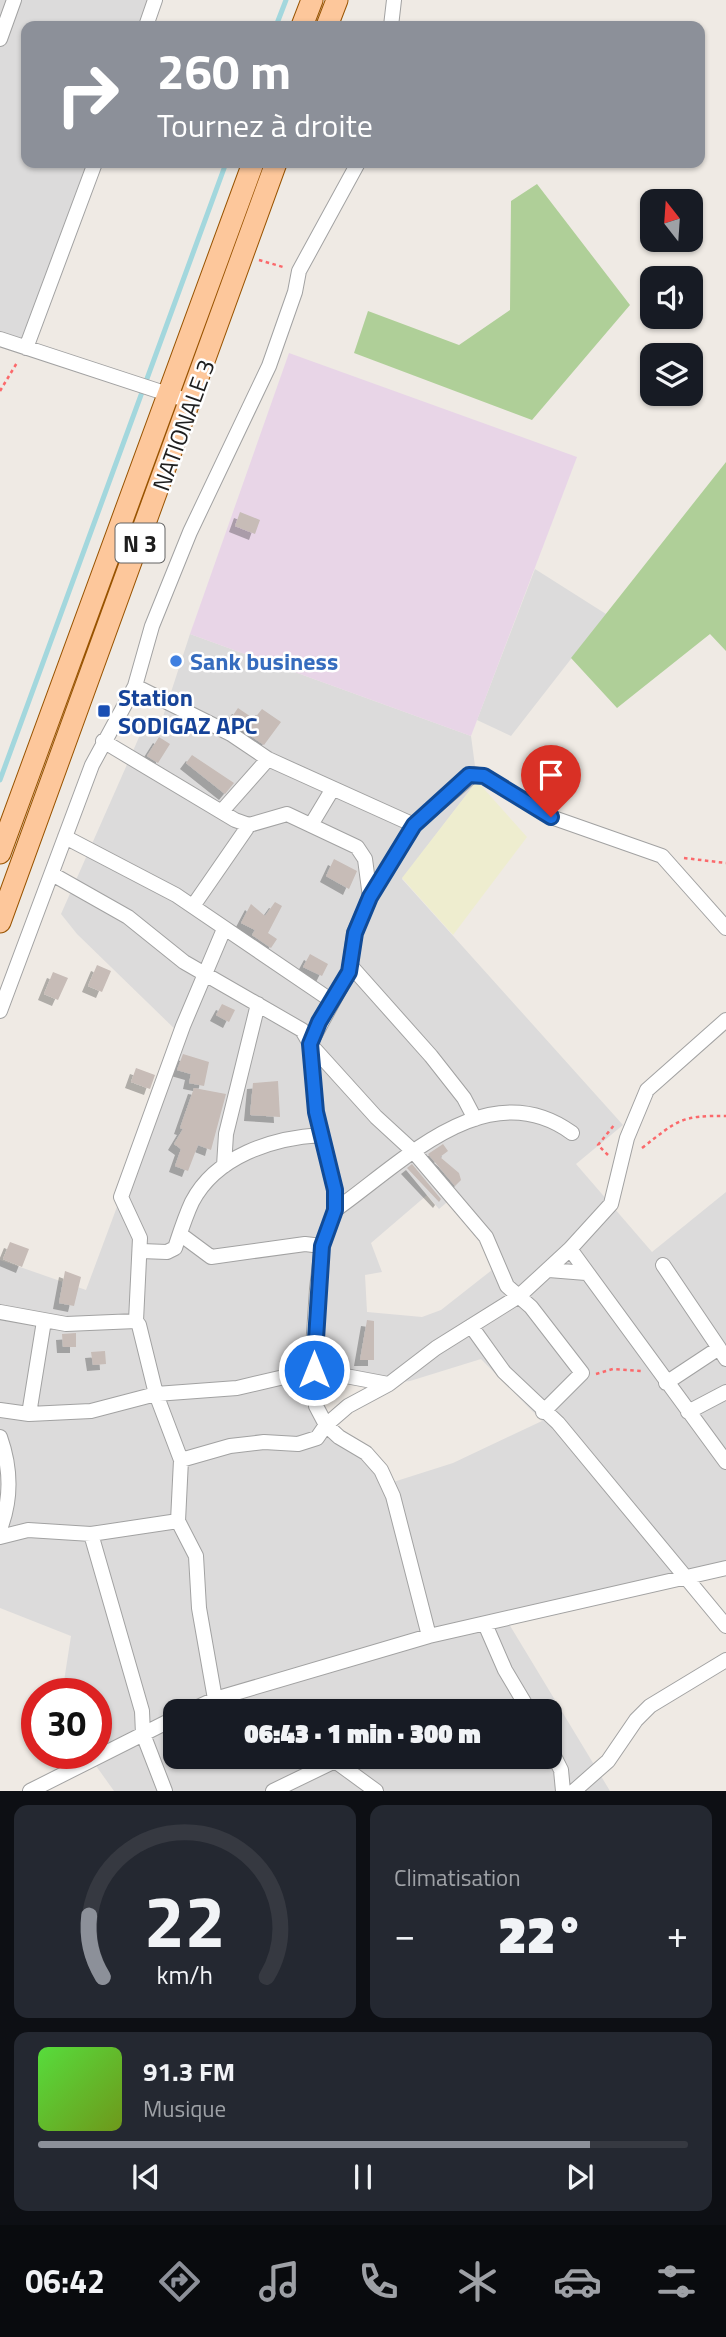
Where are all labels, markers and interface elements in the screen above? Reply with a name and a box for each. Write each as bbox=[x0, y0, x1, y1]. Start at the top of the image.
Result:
text: 260 m bbox=[157, 33, 291, 108]
icon: right bbox=[42, 49, 133, 140]
text: Tournez à droite bbox=[157, 101, 373, 149]
north arrow bbox=[640, 189, 704, 252]
map controls bbox=[640, 189, 703, 406]
button: sound bbox=[640, 266, 703, 329]
button: layers bbox=[640, 343, 703, 406]
street label: NATIONALE 3 bbox=[143, 354, 223, 496]
road number: N 3 bbox=[116, 524, 164, 562]
place label: Sank business bbox=[190, 643, 338, 679]
marker: Sank business bbox=[168, 653, 184, 669]
place label: Station SODIGAZ APC bbox=[118, 679, 258, 743]
marker: Station SODIGAZ APC bbox=[96, 703, 112, 719]
pin bbox=[521, 745, 581, 817]
icon: arrive bbox=[532, 756, 570, 794]
position arrow bbox=[277, 1333, 351, 1407]
speed limit sign: 30 bbox=[21, 1678, 112, 1769]
text: 06:43 · 1 min · 300 m bbox=[244, 1714, 481, 1753]
text: Climatisation bbox=[394, 1860, 521, 1895]
text: 22 bbox=[144, 1866, 226, 1976]
text: 22° bbox=[498, 1894, 584, 1973]
text: − bbox=[394, 1905, 415, 1963]
text: + bbox=[667, 1905, 688, 1963]
text: km/h bbox=[157, 1956, 213, 1994]
text: 91.3 FM bbox=[143, 2052, 235, 2091]
text: Musique bbox=[143, 2091, 226, 2126]
icon: previous bbox=[127, 2158, 165, 2196]
icon: pause bbox=[344, 2158, 382, 2196]
icon: next bbox=[561, 2158, 599, 2196]
text: 06:42 bbox=[25, 2257, 105, 2305]
icon: directions bbox=[155, 2257, 204, 2306]
icon: music bbox=[255, 2257, 304, 2306]
icon: phone bbox=[354, 2257, 403, 2306]
icon: climate bbox=[453, 2257, 502, 2306]
icon: car bbox=[553, 2257, 602, 2306]
icon: filters bbox=[652, 2257, 701, 2306]

